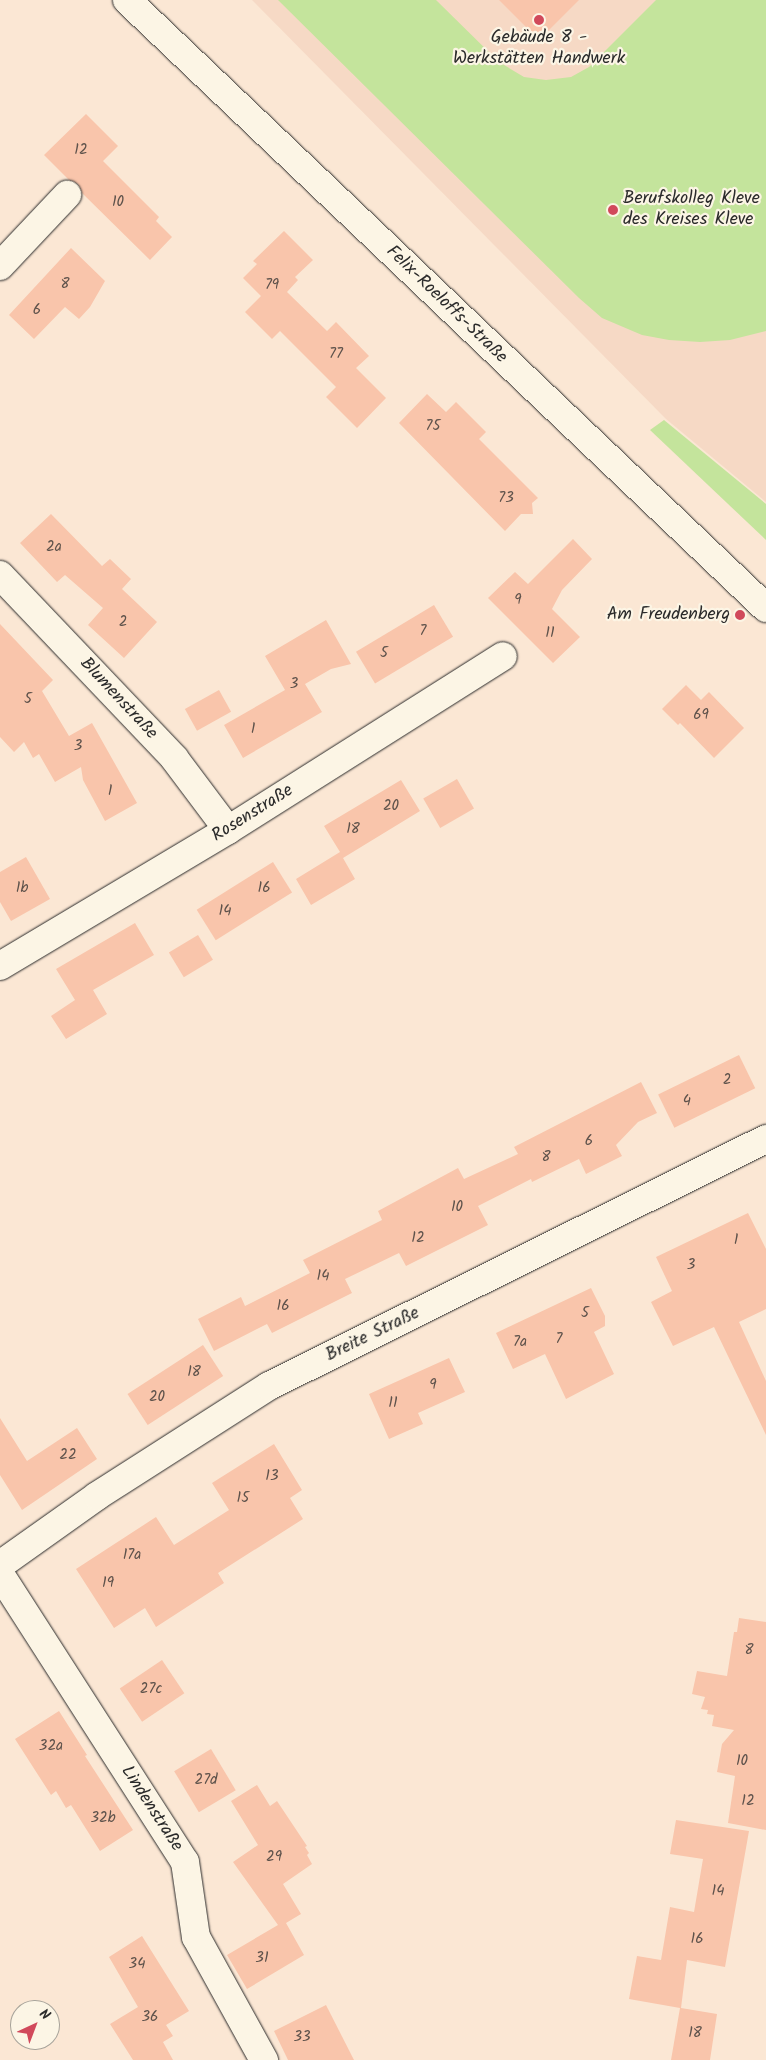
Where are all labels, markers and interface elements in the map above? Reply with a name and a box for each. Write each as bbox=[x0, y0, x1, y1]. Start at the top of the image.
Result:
marker: Gebäude 8 - Werkstätten Handwerk bbox=[533, 14, 545, 26]
place label: Gebäude 8 - Werkstätten Handwerk bbox=[453, 28, 625, 70]
house number: 12 bbox=[74, 142, 88, 160]
place label: Berufskolleg Kleve des Kreises Kleve bbox=[623, 189, 760, 232]
house number: 10 bbox=[112, 194, 124, 212]
marker: Berufskolleg Kleve des Kreises Kleve bbox=[607, 204, 619, 216]
street label: Felix-Roeloffs-Straße bbox=[381, 241, 511, 369]
house number: 8 bbox=[60, 276, 70, 294]
house number: 79 bbox=[265, 277, 279, 295]
house number: 6 bbox=[33, 302, 41, 320]
house number: 77 bbox=[329, 346, 343, 364]
house number: 75 bbox=[426, 418, 440, 436]
house number: 73 bbox=[498, 490, 514, 508]
house number: 2a bbox=[46, 539, 62, 557]
house number: 9 bbox=[514, 592, 522, 610]
place label: Am Freudenberg bbox=[607, 604, 730, 626]
marker: Am Freudenberg bbox=[734, 609, 746, 621]
house number: 2 bbox=[119, 614, 127, 632]
house number: 7 bbox=[420, 623, 426, 641]
house number: 11 bbox=[545, 625, 555, 643]
house number: 5 bbox=[380, 645, 388, 663]
street label: Blumenstraße bbox=[75, 654, 161, 744]
house number: 3 bbox=[290, 676, 298, 694]
house number: 5 bbox=[24, 691, 32, 709]
house number: 69 bbox=[693, 707, 709, 725]
house number: 1 bbox=[251, 721, 255, 739]
house number: 3 bbox=[74, 738, 82, 756]
street label: Rosenstraße bbox=[208, 781, 298, 847]
house number: 1 bbox=[108, 783, 112, 801]
house number: 20 bbox=[383, 798, 399, 816]
house number: 18 bbox=[346, 821, 360, 839]
house number: 1b bbox=[16, 880, 28, 898]
house number: 16 bbox=[257, 880, 271, 898]
house number: 14 bbox=[219, 903, 231, 921]
house number: 2 bbox=[723, 1072, 731, 1090]
house number: 4 bbox=[683, 1093, 691, 1111]
house number: 6 bbox=[585, 1133, 593, 1151]
house number: 8 bbox=[541, 1149, 551, 1167]
house number: 10 bbox=[451, 1199, 463, 1217]
house number: 12 bbox=[411, 1230, 425, 1248]
house number: 1 bbox=[734, 1232, 738, 1250]
house number: 3 bbox=[687, 1257, 695, 1275]
house number: 14 bbox=[317, 1268, 329, 1286]
house number: 16 bbox=[276, 1298, 290, 1316]
street label: Breite Straße bbox=[323, 1303, 423, 1367]
house number: 5 bbox=[581, 1305, 589, 1323]
house number: 7 bbox=[556, 1331, 562, 1349]
house number: 7a bbox=[513, 1334, 527, 1352]
house number: 18 bbox=[187, 1364, 201, 1382]
house number: 9 bbox=[429, 1377, 437, 1395]
house number: 20 bbox=[149, 1389, 165, 1407]
house number: 11 bbox=[388, 1395, 398, 1413]
house number: 22 bbox=[59, 1447, 77, 1465]
house number: 13 bbox=[265, 1468, 279, 1486]
house number: 15 bbox=[237, 1490, 249, 1508]
house number: 17a bbox=[123, 1547, 141, 1565]
house number: 19 bbox=[102, 1575, 114, 1593]
house number: 8 bbox=[744, 1642, 754, 1660]
house number: 27c bbox=[140, 1681, 162, 1699]
house number: 32a bbox=[39, 1738, 63, 1756]
house number: 10 bbox=[736, 1753, 748, 1771]
street label: Lindenstraße bbox=[115, 1762, 187, 1856]
house number: 27d bbox=[194, 1772, 218, 1790]
house number: 12 bbox=[741, 1793, 755, 1811]
house number: 32b bbox=[90, 1810, 116, 1828]
house number: 29 bbox=[266, 1849, 282, 1867]
house number: 14 bbox=[712, 1883, 724, 1901]
house number: 16 bbox=[690, 1931, 704, 1949]
house number: 31 bbox=[255, 1950, 269, 1968]
house number: 34 bbox=[129, 1956, 145, 1974]
north arrow bbox=[10, 2000, 60, 2050]
text: N bbox=[34, 2004, 55, 2026]
house number: 36 bbox=[142, 2009, 158, 2027]
house number: 18 bbox=[688, 2025, 702, 2043]
house number: 33 bbox=[293, 2029, 311, 2047]

